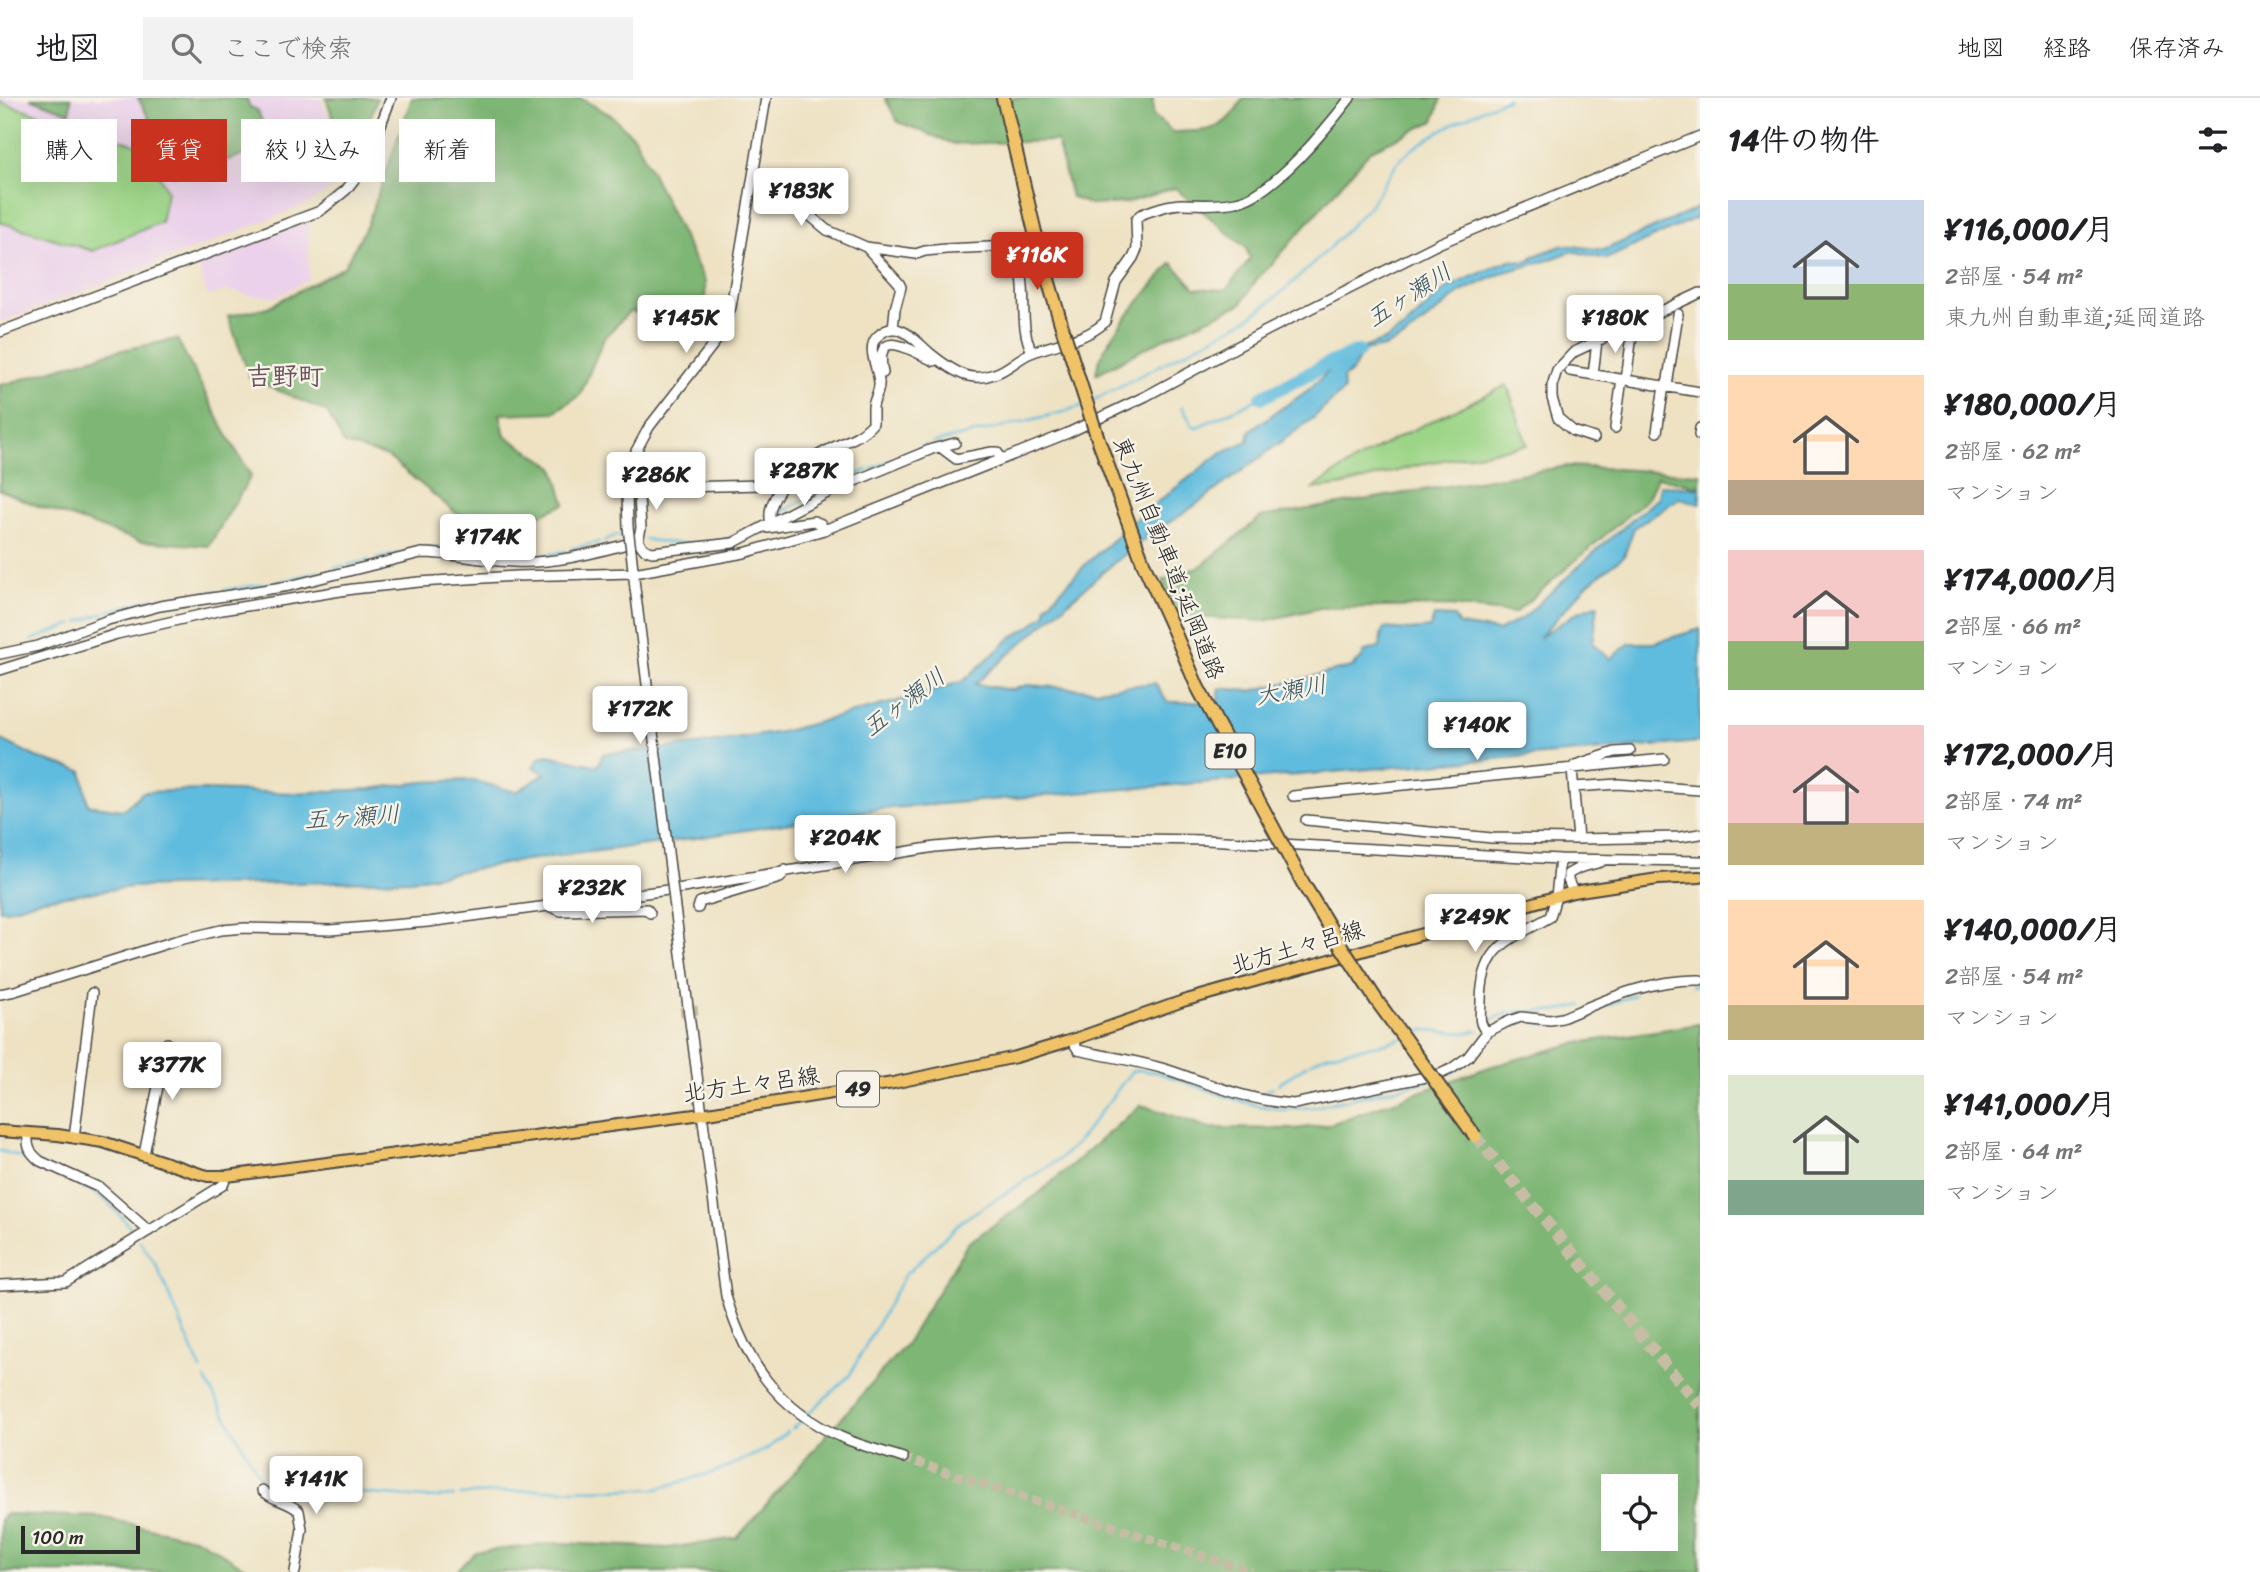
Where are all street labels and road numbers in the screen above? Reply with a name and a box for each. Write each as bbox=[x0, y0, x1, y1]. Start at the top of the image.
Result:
street label: 東九州自動車道;延岡道路 bbox=[1101, 430, 1236, 686]
road number: E10 bbox=[1206, 734, 1254, 768]
street label: 北方土々呂線 bbox=[1225, 909, 1369, 986]
street label: 北方土々呂線 bbox=[680, 1055, 822, 1114]
road number: 49 bbox=[837, 1072, 879, 1107]

